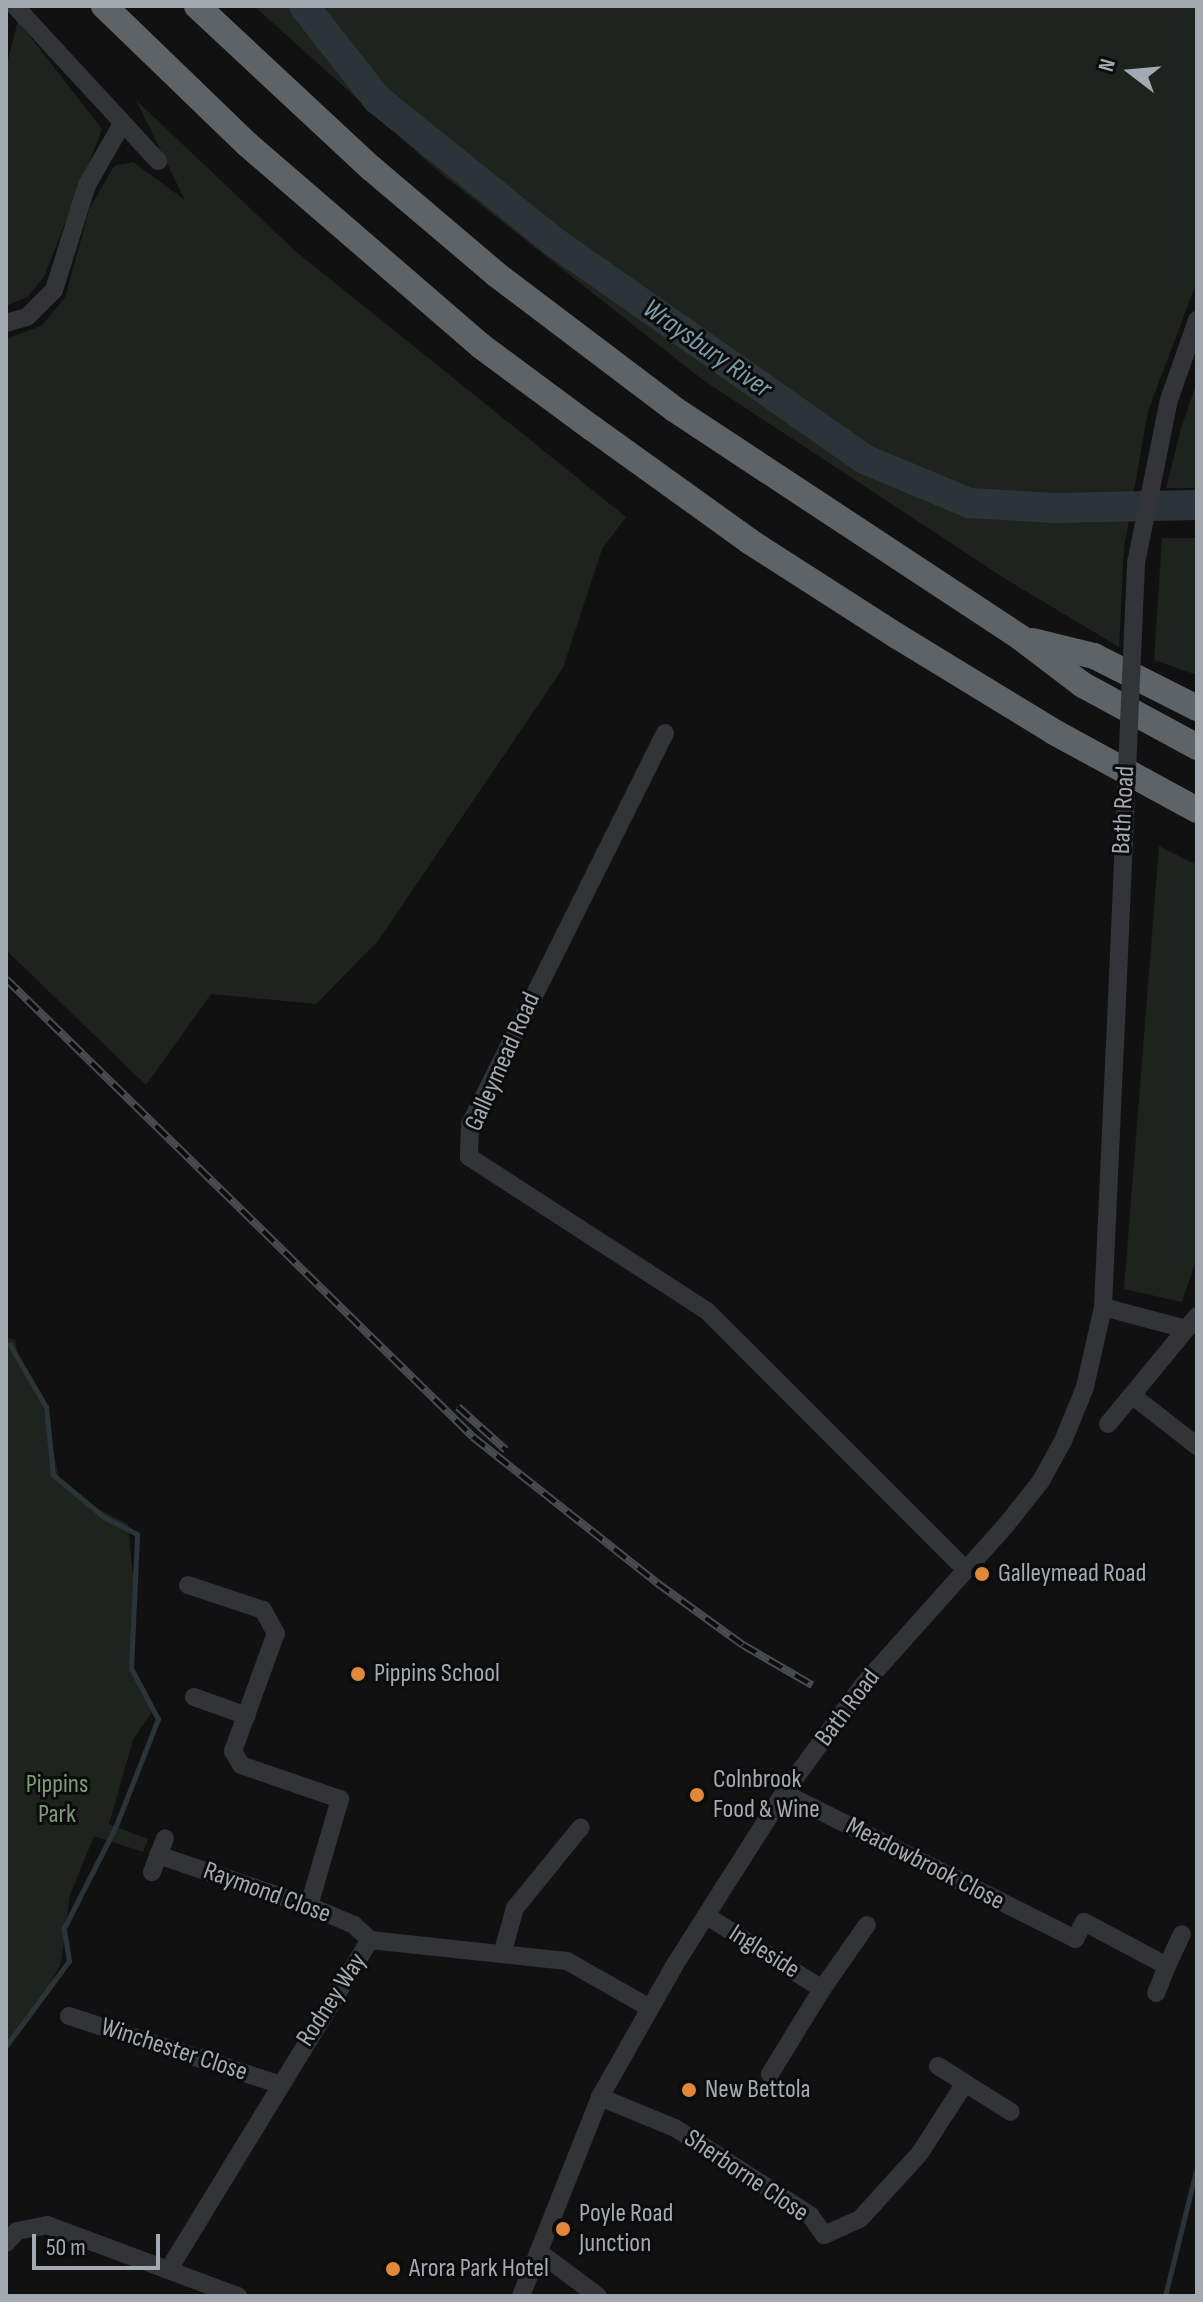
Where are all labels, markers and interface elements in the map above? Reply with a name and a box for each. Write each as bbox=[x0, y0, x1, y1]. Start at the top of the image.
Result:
north arrow bbox=[1091, 32, 1171, 112]
text: N bbox=[1093, 56, 1122, 75]
water label: Wraysbury River bbox=[636, 292, 778, 406]
street label: Bath Road bbox=[1106, 765, 1142, 855]
street label: Galleymead Road bbox=[459, 988, 547, 1136]
place label: Galleymead Road bbox=[998, 1558, 1146, 1590]
marker: Galleymead Road bbox=[973, 1565, 991, 1583]
place label: Pippins School bbox=[374, 1658, 500, 1690]
street label: Bath Road bbox=[809, 1663, 887, 1753]
marker: Pippins School bbox=[349, 1665, 367, 1683]
place label: Colnbrook Food & Wine bbox=[713, 1764, 820, 1826]
park label: Pippins Park bbox=[26, 1769, 88, 1830]
marker: Colnbrook Food & Wine bbox=[688, 1786, 706, 1804]
street label: Meadowbrook Close bbox=[841, 1811, 1009, 1917]
street label: Raymond Close bbox=[199, 1856, 335, 1930]
street label: Ingleside bbox=[723, 1918, 805, 1986]
street label: Rodney Way bbox=[290, 1947, 374, 2053]
street label: Winchester Close bbox=[97, 2012, 251, 2088]
place label: New Bettola bbox=[705, 2074, 811, 2106]
marker: New Bettola bbox=[680, 2081, 698, 2099]
street label: Sherborne Close bbox=[678, 2123, 814, 2229]
place label: Poyle Road Junction bbox=[579, 2198, 673, 2260]
scale bar bbox=[36, 2218, 164, 2268]
marker: Poyle Road Junction bbox=[554, 2220, 572, 2238]
text: 50 m bbox=[46, 2233, 86, 2262]
place label: Arora Park Hotel bbox=[409, 2253, 549, 2285]
marker: Arora Park Hotel bbox=[384, 2260, 402, 2278]

